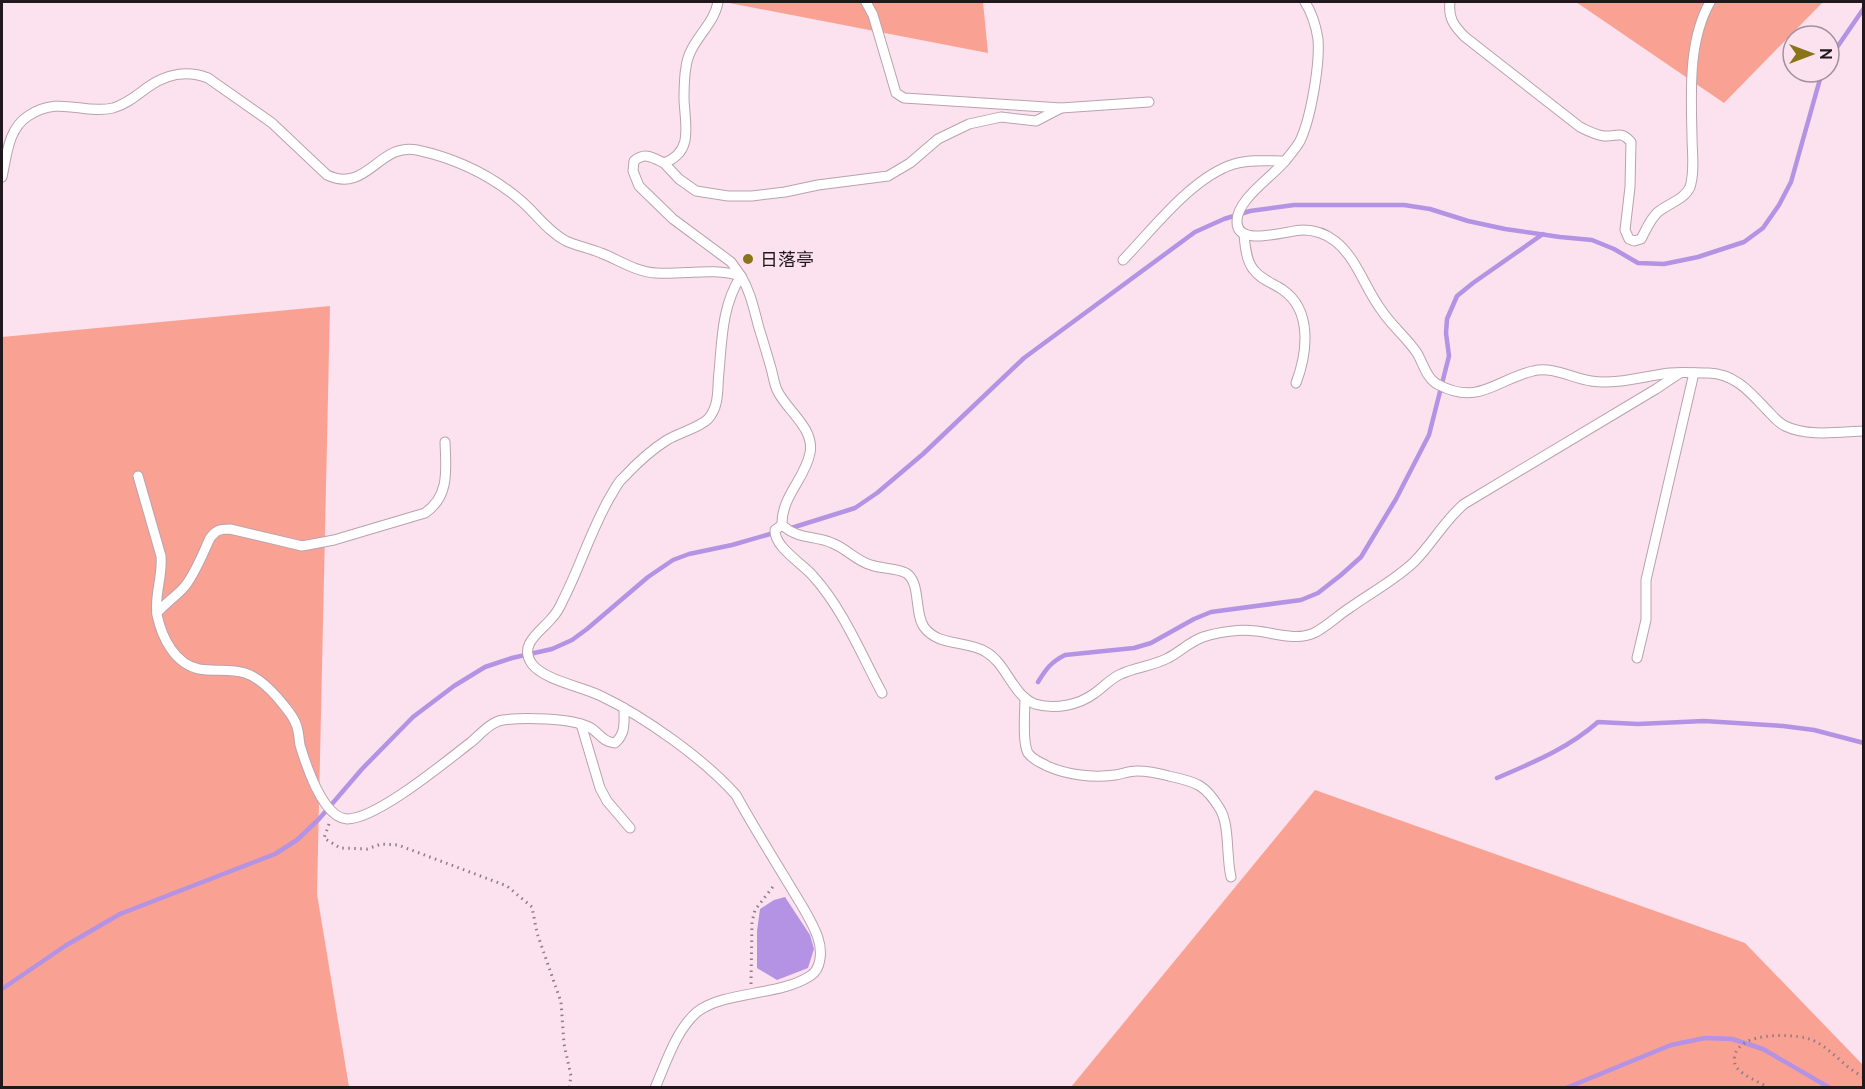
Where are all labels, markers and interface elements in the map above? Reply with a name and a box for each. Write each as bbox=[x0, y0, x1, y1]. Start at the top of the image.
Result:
north arrow bbox=[1781, 24, 1841, 84]
text: N bbox=[1817, 48, 1835, 60]
place label: 日落亭 bbox=[760, 249, 814, 269]
marker: 日落亭 bbox=[741, 252, 755, 266]

